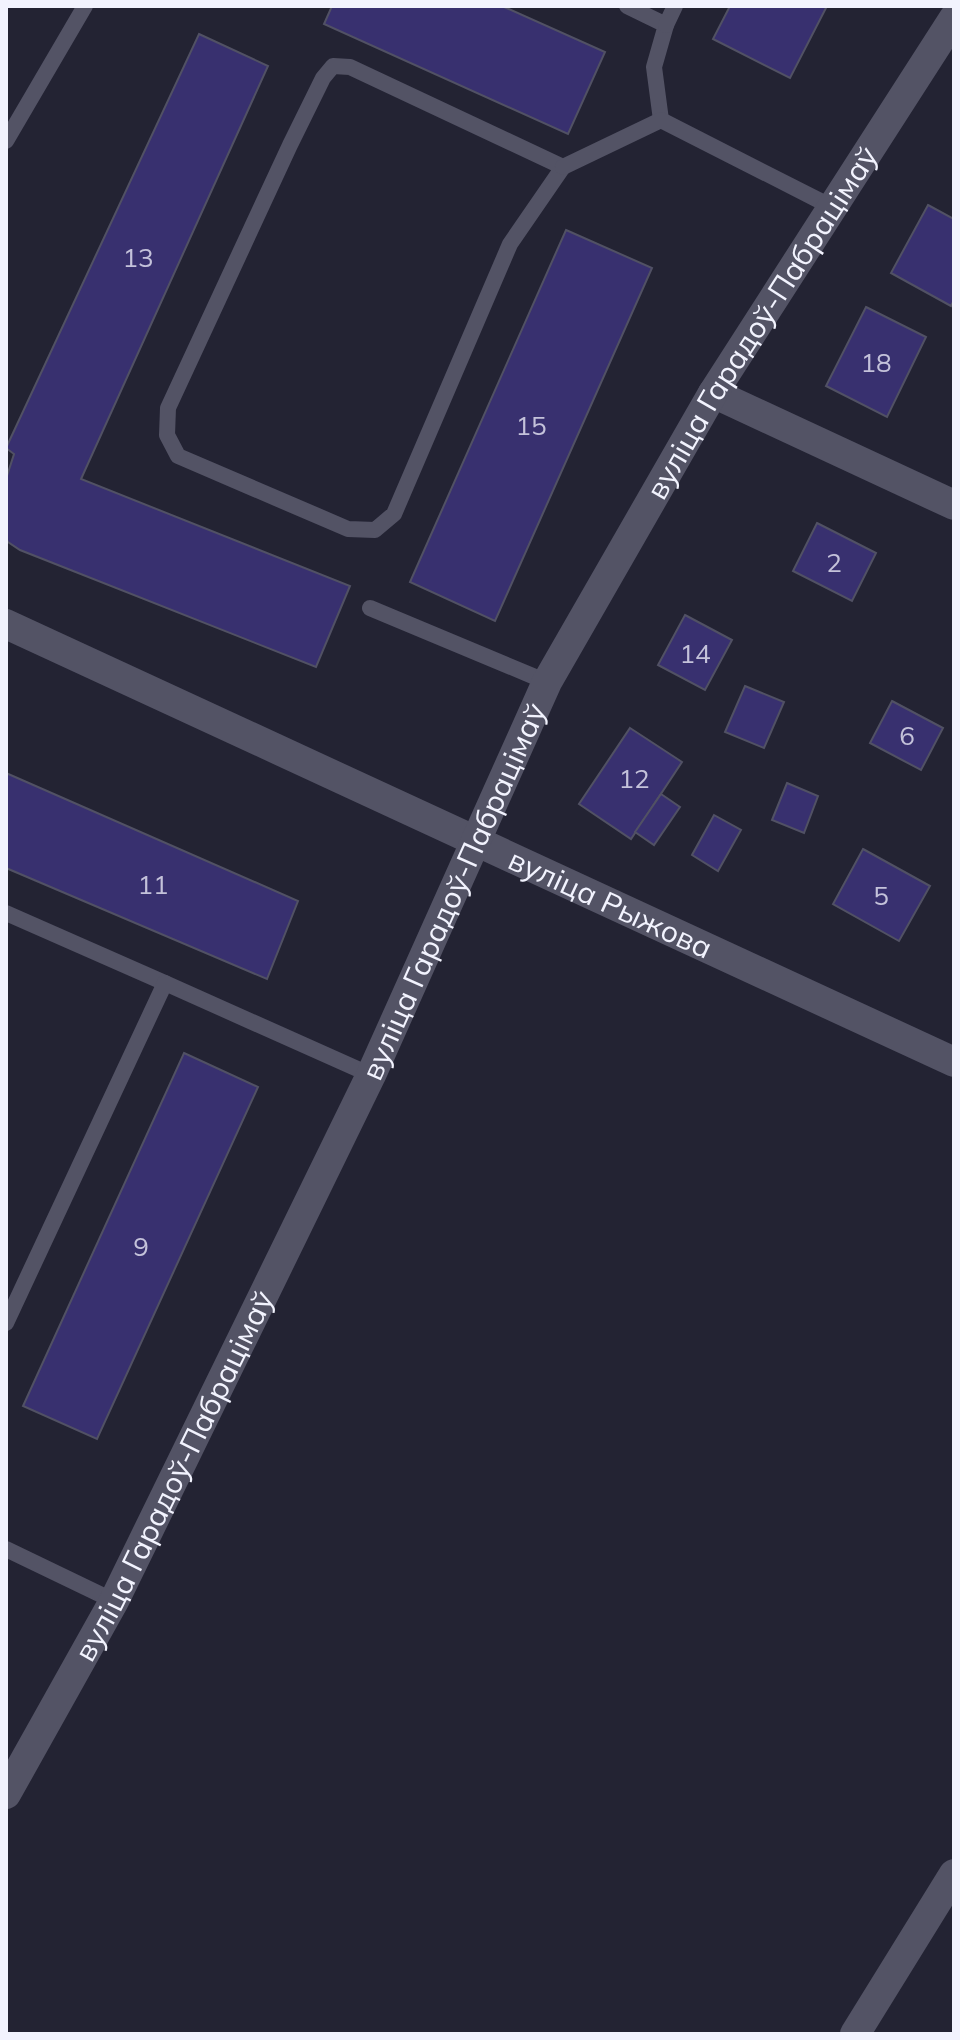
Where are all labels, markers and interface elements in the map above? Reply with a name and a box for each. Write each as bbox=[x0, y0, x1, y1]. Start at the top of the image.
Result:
street label: вуліца Гарадоў-Пабрацімаў bbox=[637, 139, 886, 506]
house number: 13 bbox=[122, 241, 154, 274]
house number: 18 bbox=[860, 346, 892, 379]
house number: 15 bbox=[515, 409, 547, 442]
house number: 2 bbox=[826, 546, 842, 579]
house number: 14 bbox=[679, 637, 711, 670]
street label: вуліца Гарадоў-Пабрацімаў bbox=[352, 697, 554, 1086]
house number: 6 bbox=[899, 719, 915, 752]
house number: 12 bbox=[618, 762, 650, 795]
street label: вуліца Рыжова bbox=[503, 840, 718, 967]
house number: 11 bbox=[137, 868, 169, 901]
house number: 5 bbox=[873, 879, 889, 912]
house number: 9 bbox=[133, 1230, 149, 1263]
street label: вуліца Гарадоў-Пабрацімаў bbox=[65, 1284, 282, 1668]

